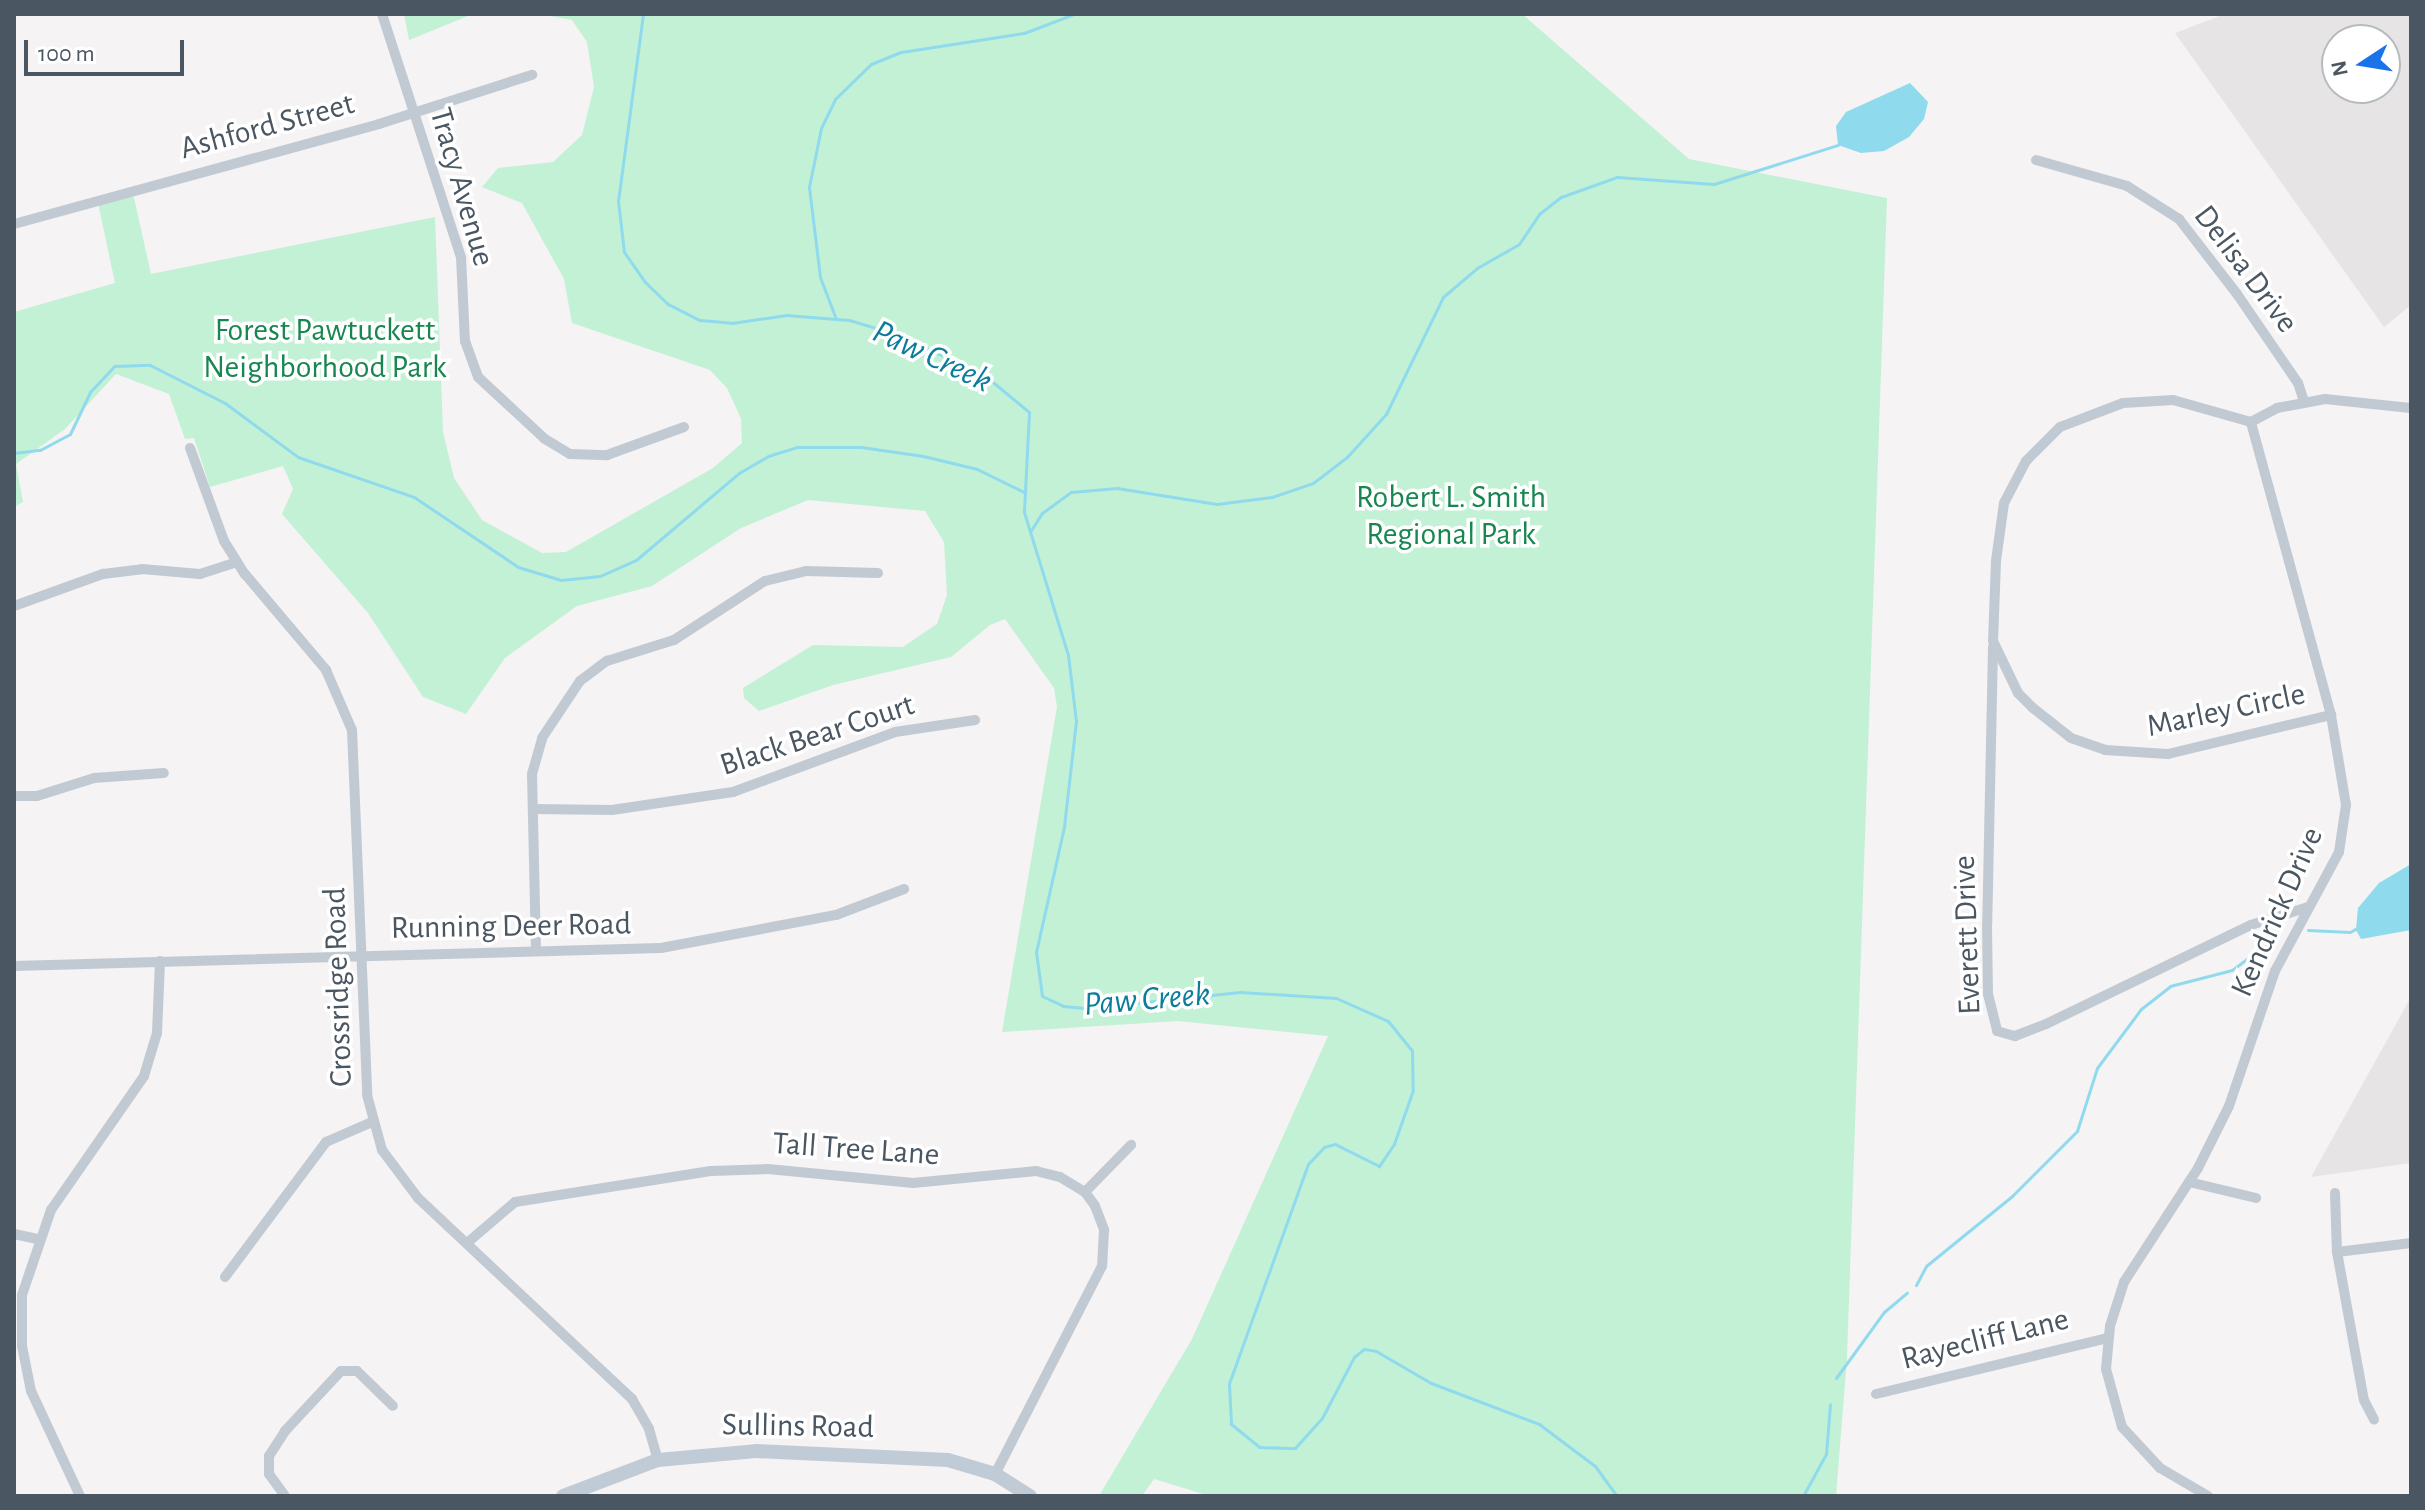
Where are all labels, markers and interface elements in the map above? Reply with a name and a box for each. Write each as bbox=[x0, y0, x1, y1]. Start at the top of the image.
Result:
scale bar bbox=[28, 24, 188, 74]
north arrow bbox=[2321, 24, 2401, 104]
text: 100 m bbox=[38, 42, 95, 66]
text: N bbox=[2327, 59, 2352, 78]
street label: Ashford Street bbox=[176, 84, 358, 168]
street label: Tracy Avenue bbox=[421, 103, 503, 271]
street label: Delisa Drive bbox=[2186, 198, 2306, 340]
park label: Forest Pawtuckett Neighborhood Park bbox=[203, 312, 447, 387]
water label: Paw Creek bbox=[866, 312, 998, 402]
park label: Robert L. Smith Regional Park bbox=[1356, 479, 1546, 554]
street label: Marley Circle bbox=[2143, 674, 2309, 746]
street label: Black Bear Court bbox=[715, 686, 919, 784]
street label: Kendrick Drive bbox=[2223, 821, 2331, 1003]
street label: Everett Drive bbox=[1945, 855, 1989, 1015]
street label: Crossridge Road bbox=[315, 887, 361, 1087]
street label: Running Deer Road bbox=[390, 905, 632, 947]
water label: Paw Creek bbox=[1082, 974, 1212, 1026]
street label: Tall Tree Lane bbox=[771, 1124, 941, 1174]
street label: Rayecliff Lane bbox=[1897, 1300, 2073, 1378]
street label: Sullins Road bbox=[722, 1405, 874, 1447]

